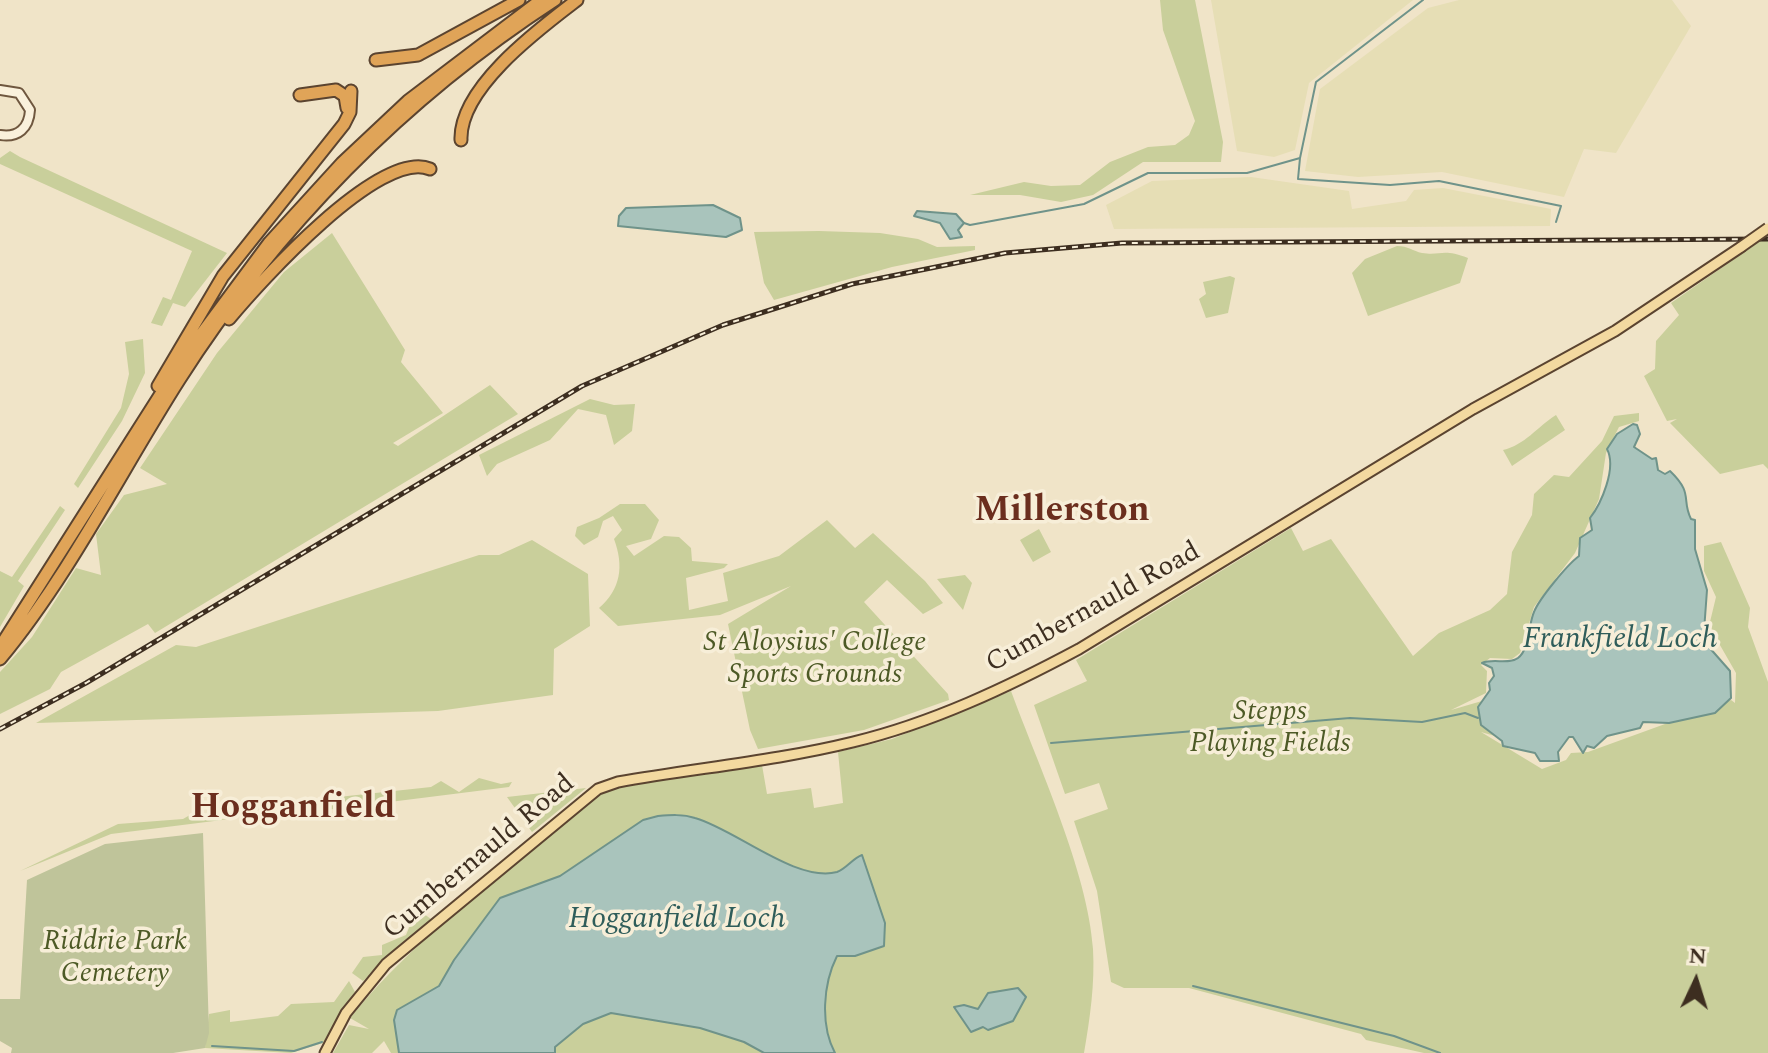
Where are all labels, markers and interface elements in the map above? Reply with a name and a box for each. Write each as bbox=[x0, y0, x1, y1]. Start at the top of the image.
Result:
district label: Millerston bbox=[974, 491, 1150, 535]
street label: Cumbernauld Road bbox=[981, 536, 1207, 682]
water label: Frankfield Loch bbox=[1523, 623, 1717, 659]
park label: St Aloysius' College Sports Grounds bbox=[704, 628, 926, 694]
park label: Stepps Playing Fields bbox=[1190, 697, 1350, 763]
street label: Cumbernauld Road bbox=[377, 768, 583, 948]
district label: Hogganfield bbox=[191, 788, 395, 832]
water label: Hogganfield Loch bbox=[568, 903, 786, 939]
park label: Riddrie Park Cemetery bbox=[43, 927, 187, 993]
text: N bbox=[1688, 939, 1708, 974]
north arrow bbox=[1656, 941, 1736, 1021]

